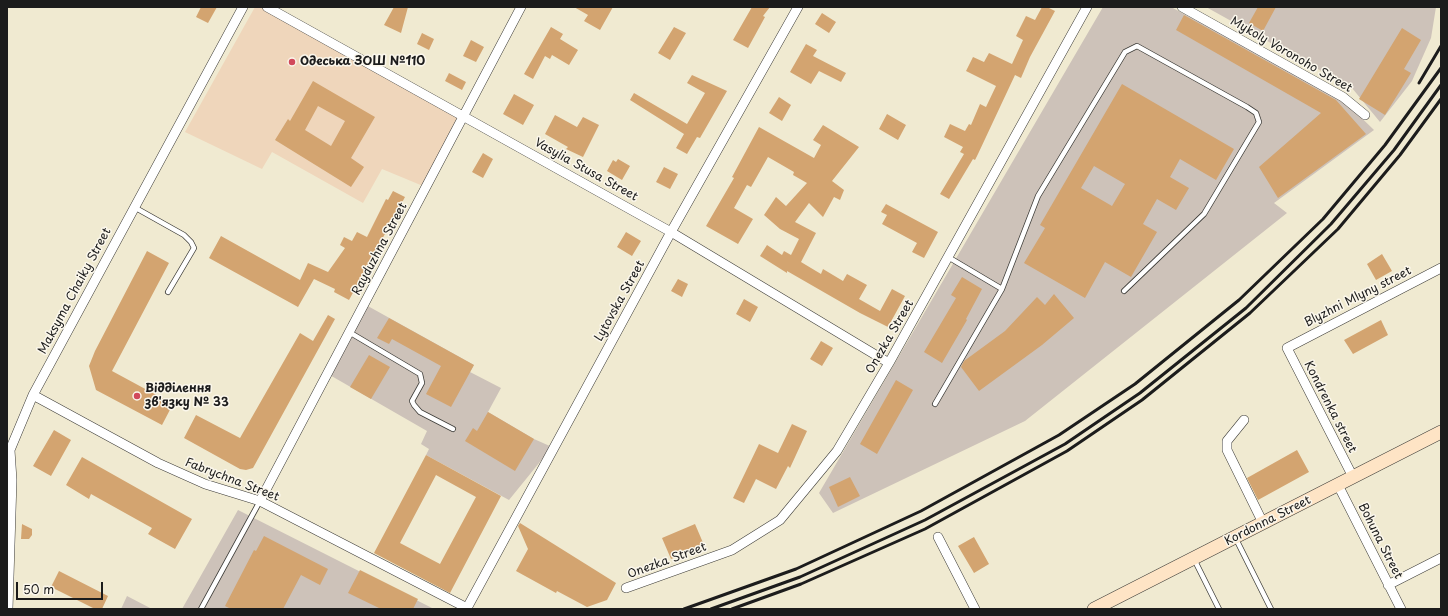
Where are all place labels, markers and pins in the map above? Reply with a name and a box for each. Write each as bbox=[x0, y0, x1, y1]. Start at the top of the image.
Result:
place label: Одеська ЗОШ №110 bbox=[300, 55, 425, 69]
marker: Одеська ЗОШ №110 bbox=[287, 57, 297, 67]
place label: Відділення зв'язку № 33 bbox=[145, 382, 229, 410]
marker: Відділення зв'язку № 33 bbox=[132, 391, 142, 401]

